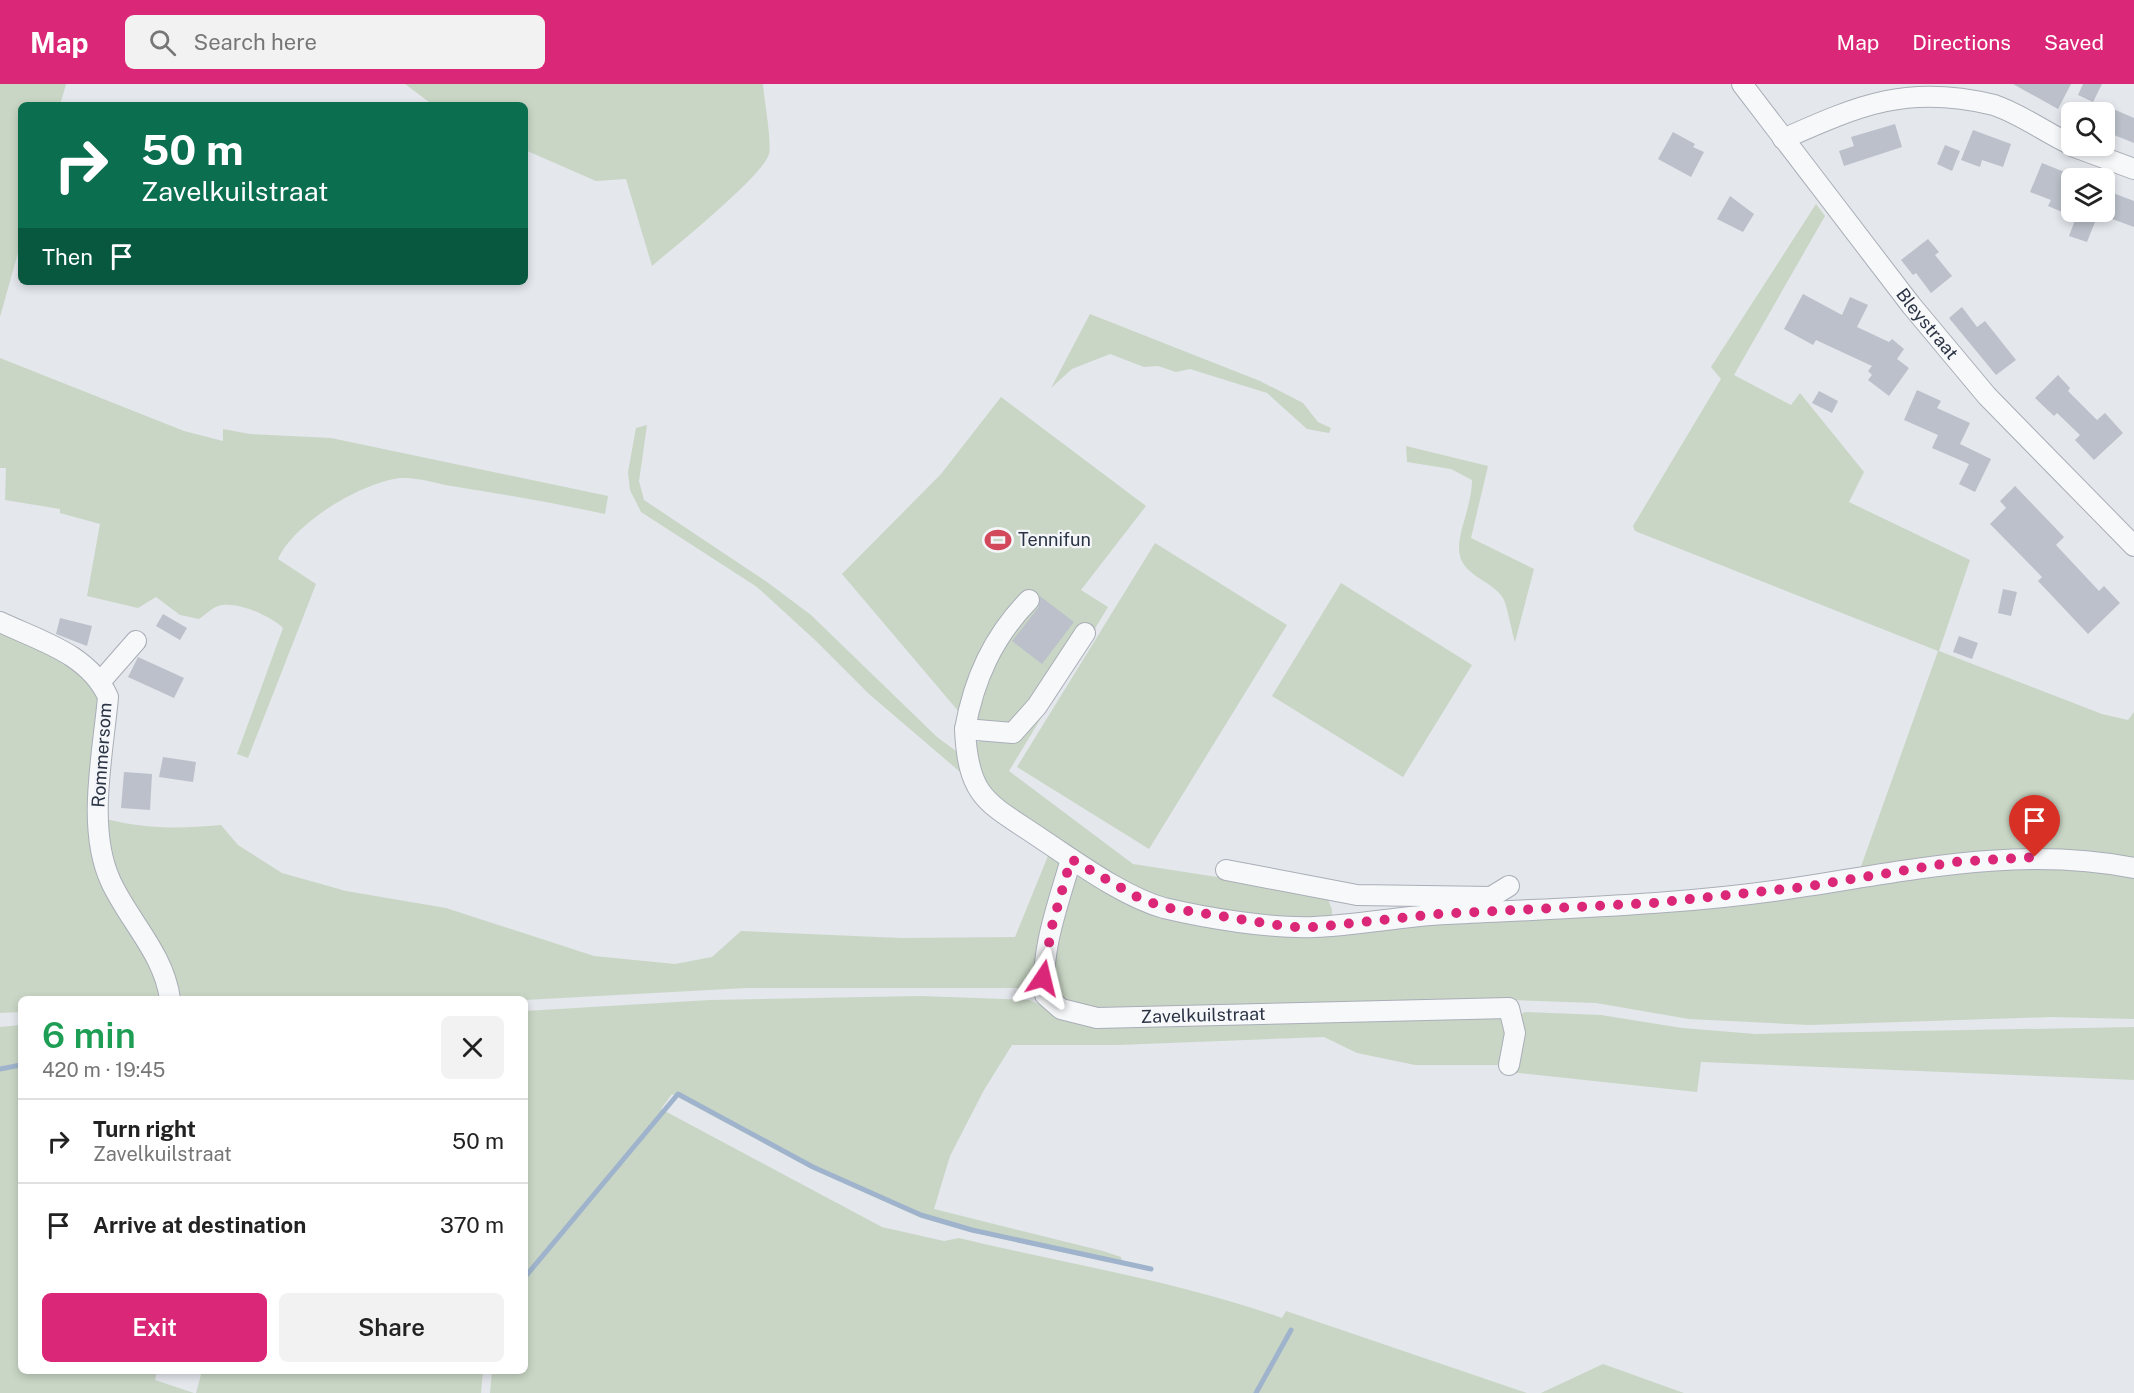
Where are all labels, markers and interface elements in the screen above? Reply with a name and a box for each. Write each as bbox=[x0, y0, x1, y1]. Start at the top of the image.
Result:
search box bbox=[125, 15, 545, 69]
text: Map bbox=[30, 26, 89, 59]
icon: search bbox=[146, 26, 179, 59]
text: Search here bbox=[194, 29, 317, 55]
text: Map bbox=[1837, 30, 1879, 55]
text: Directions bbox=[1912, 30, 2011, 55]
text: Saved bbox=[2044, 30, 2104, 55]
map controls bbox=[2061, 102, 2115, 222]
button: search bbox=[2061, 102, 2115, 156]
text: 50 m bbox=[141, 125, 244, 174]
icon: right bbox=[42, 126, 120, 204]
button: layers bbox=[2061, 168, 2115, 222]
text: Zavelkuilstraat bbox=[141, 175, 329, 207]
icon: arrive bbox=[105, 240, 138, 273]
text: Then bbox=[42, 244, 93, 270]
street label: Bleystraat bbox=[1892, 284, 1963, 363]
sports icon: Tennifun bbox=[983, 525, 1013, 555]
place label: Tennifun bbox=[1018, 529, 1091, 550]
street label: Rommersom bbox=[87, 702, 116, 808]
pin bbox=[2009, 795, 2060, 857]
icon: arrive bbox=[2018, 804, 2051, 837]
position arrow bbox=[1011, 946, 1075, 1010]
street label: Zavelkuilstraat bbox=[1140, 1003, 1266, 1027]
text: 6 min bbox=[42, 1014, 136, 1056]
button: close bbox=[441, 1016, 504, 1079]
text: 420 m · 19:45 bbox=[42, 1058, 165, 1082]
text: Turn right bbox=[93, 1116, 196, 1142]
icon: right bbox=[42, 1125, 75, 1158]
text: 50 m bbox=[452, 1128, 504, 1154]
text: Zavelkuilstraat bbox=[93, 1142, 232, 1166]
icon: arrive bbox=[42, 1209, 75, 1242]
text: Arrive at destination bbox=[93, 1212, 306, 1238]
text: 370 m bbox=[440, 1212, 504, 1238]
button: Exit bbox=[42, 1293, 267, 1362]
button: Share bbox=[279, 1293, 504, 1362]

